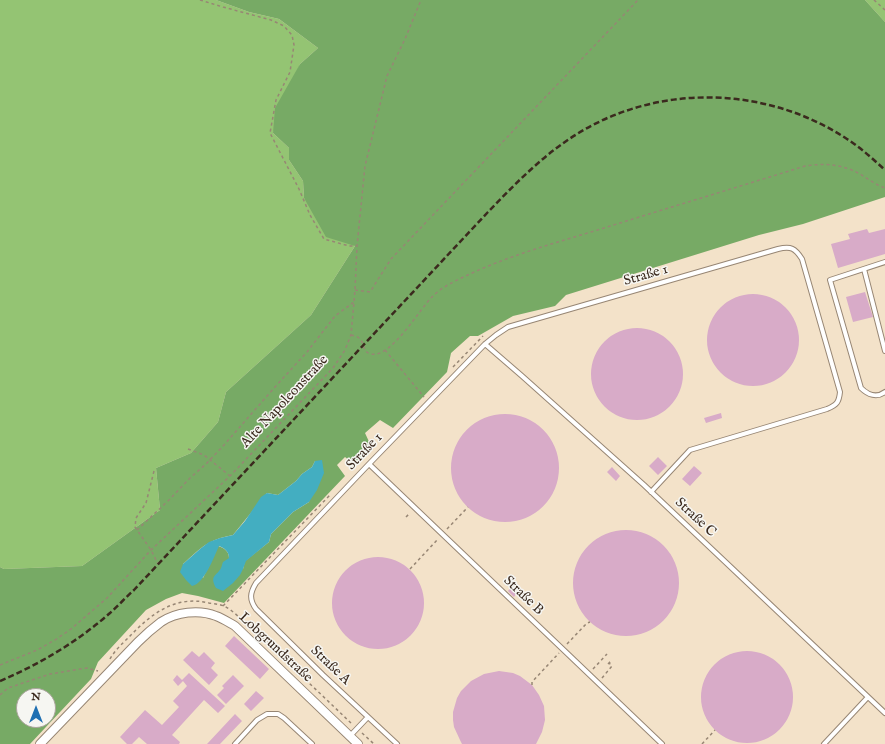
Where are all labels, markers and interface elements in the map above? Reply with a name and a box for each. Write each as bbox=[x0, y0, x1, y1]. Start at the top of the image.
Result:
street label: Straße 1 bbox=[622, 262, 670, 290]
street label: Alte Napoleonstraße bbox=[238, 352, 332, 452]
street label: Straße 1 bbox=[343, 430, 387, 474]
street label: Straße C bbox=[671, 495, 719, 541]
street label: Straße B bbox=[499, 573, 547, 619]
street label: Lobgrundstraße bbox=[235, 610, 315, 686]
street label: Straße A bbox=[306, 643, 354, 689]
north arrow bbox=[16, 688, 56, 728]
text: N bbox=[31, 690, 41, 704]

